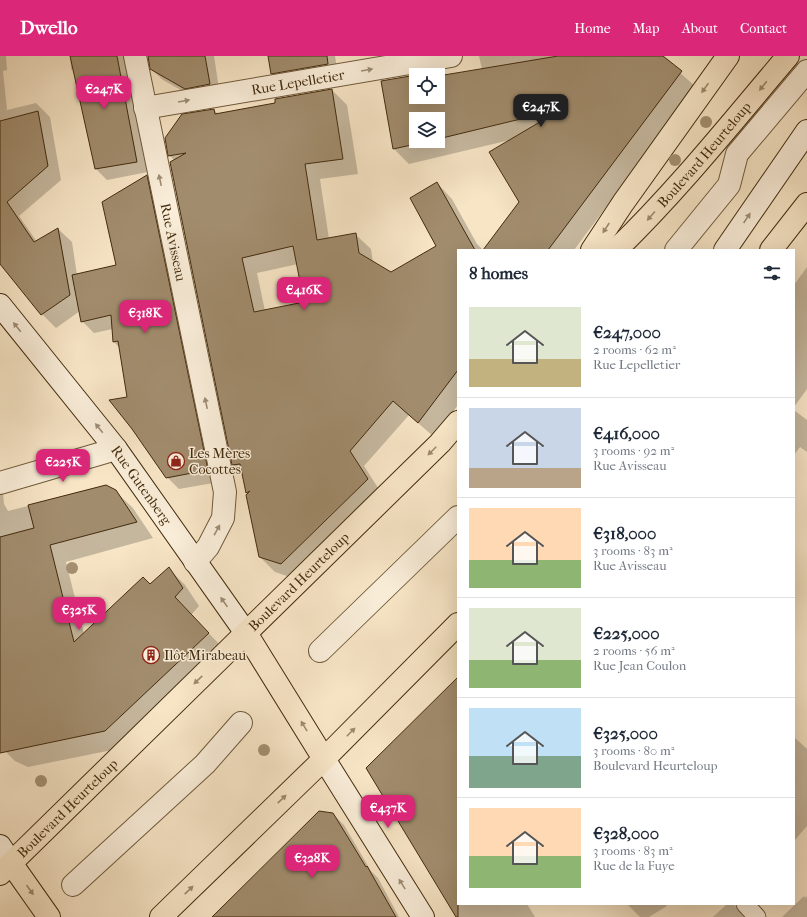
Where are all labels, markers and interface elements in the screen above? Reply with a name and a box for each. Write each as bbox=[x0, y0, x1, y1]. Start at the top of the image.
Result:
text: Dwello bbox=[20, 17, 78, 39]
text: Home bbox=[574, 20, 611, 37]
text: Map bbox=[633, 20, 660, 37]
text: About bbox=[682, 20, 718, 37]
text: Contact bbox=[740, 20, 787, 37]
street label: Rue Lepelletier bbox=[250, 66, 346, 98]
one-way arrow bbox=[361, 67, 373, 73]
map controls bbox=[409, 68, 445, 148]
button: locate bbox=[409, 68, 445, 104]
pin: €247K bbox=[76, 76, 132, 110]
one-way arrow bbox=[758, 80, 767, 91]
text: €247K bbox=[85, 81, 123, 96]
one-way arrow bbox=[701, 82, 709, 93]
pin: €247K bbox=[513, 94, 569, 128]
one-way arrow bbox=[178, 98, 190, 104]
street label: Boulevard Heurteloup bbox=[654, 98, 755, 211]
text: €247K bbox=[522, 99, 560, 114]
button: layers bbox=[409, 112, 445, 148]
one-way arrow bbox=[157, 174, 163, 186]
street label: Rue Avisseau bbox=[157, 201, 190, 283]
one-way arrow bbox=[646, 211, 655, 221]
one-way arrow bbox=[743, 213, 751, 223]
one-way arrow bbox=[602, 223, 610, 234]
icon: filters bbox=[761, 262, 783, 284]
text: 8 homes bbox=[469, 263, 528, 283]
pin: €416K bbox=[276, 277, 332, 311]
text: €416K bbox=[286, 282, 322, 297]
pin: €318K bbox=[117, 300, 173, 334]
text: €318K bbox=[128, 305, 162, 320]
one-way arrow bbox=[13, 321, 21, 332]
text: €247,000 bbox=[593, 322, 661, 342]
icon: home bbox=[501, 323, 549, 371]
text: 2 rooms · 62 m² bbox=[593, 342, 676, 357]
text: Rue Lepelletier bbox=[593, 357, 680, 372]
one-way arrow bbox=[203, 397, 209, 409]
one-way arrow bbox=[94, 423, 103, 433]
text: €416,000 bbox=[593, 423, 660, 443]
icon: home bbox=[501, 424, 549, 472]
street label: Rue Gutenberg bbox=[108, 442, 176, 528]
text: 3 rooms · 92 m² bbox=[593, 443, 674, 458]
place label: Les Mères Cocottes bbox=[189, 445, 250, 478]
one-way arrow bbox=[427, 446, 437, 456]
pin: €225K bbox=[35, 449, 91, 483]
shop icon: Les Mères Cocottes bbox=[166, 451, 186, 471]
text: €225K bbox=[45, 454, 81, 469]
text: Rue Avisseau bbox=[593, 458, 667, 473]
text: €318,000 bbox=[593, 523, 656, 543]
one-way arrow bbox=[214, 524, 221, 535]
icon: home bbox=[501, 524, 549, 572]
street label: Boulevard Heurteloup bbox=[245, 528, 353, 635]
text: 3 rooms · 83 m² bbox=[593, 543, 673, 558]
text: Rue Avisseau bbox=[593, 558, 667, 573]
one-way arrow bbox=[220, 596, 228, 607]
pin: €325K bbox=[51, 597, 107, 631]
text: €325K bbox=[62, 602, 96, 617]
text: €225,000 bbox=[593, 623, 660, 643]
icon: home bbox=[501, 624, 549, 672]
text: 2 rooms · 56 m² bbox=[593, 643, 675, 658]
building icon: Ilôt Mirabeau bbox=[141, 645, 161, 665]
place label: Ilôt Mirabeau bbox=[164, 647, 246, 664]
text: Rue Jean Coulon bbox=[593, 658, 686, 673]
one-way arrow bbox=[193, 675, 203, 685]
one-way arrow bbox=[300, 720, 307, 732]
text: €325,000 bbox=[593, 723, 658, 743]
icon: home bbox=[501, 724, 549, 772]
one-way arrow bbox=[346, 727, 356, 737]
text: 3 rooms · 80 m² bbox=[593, 743, 674, 758]
street label: Boulevard Heurteloup bbox=[13, 755, 121, 861]
text: Boulevard Heurteloup bbox=[593, 758, 718, 773]
one-way arrow bbox=[277, 794, 287, 804]
pin: €437K bbox=[360, 795, 416, 829]
text: €437K bbox=[370, 800, 406, 815]
text: €328,000 bbox=[593, 823, 659, 843]
icon: home bbox=[501, 824, 549, 872]
text: 3 rooms · 83 m² bbox=[593, 843, 673, 858]
pin: €328K bbox=[284, 845, 340, 879]
text: €328K bbox=[294, 850, 330, 865]
text: Rue de la Fuye bbox=[593, 858, 675, 873]
one-way arrow bbox=[399, 878, 406, 890]
one-way arrow bbox=[26, 885, 34, 895]
one-way arrow bbox=[184, 885, 194, 895]

